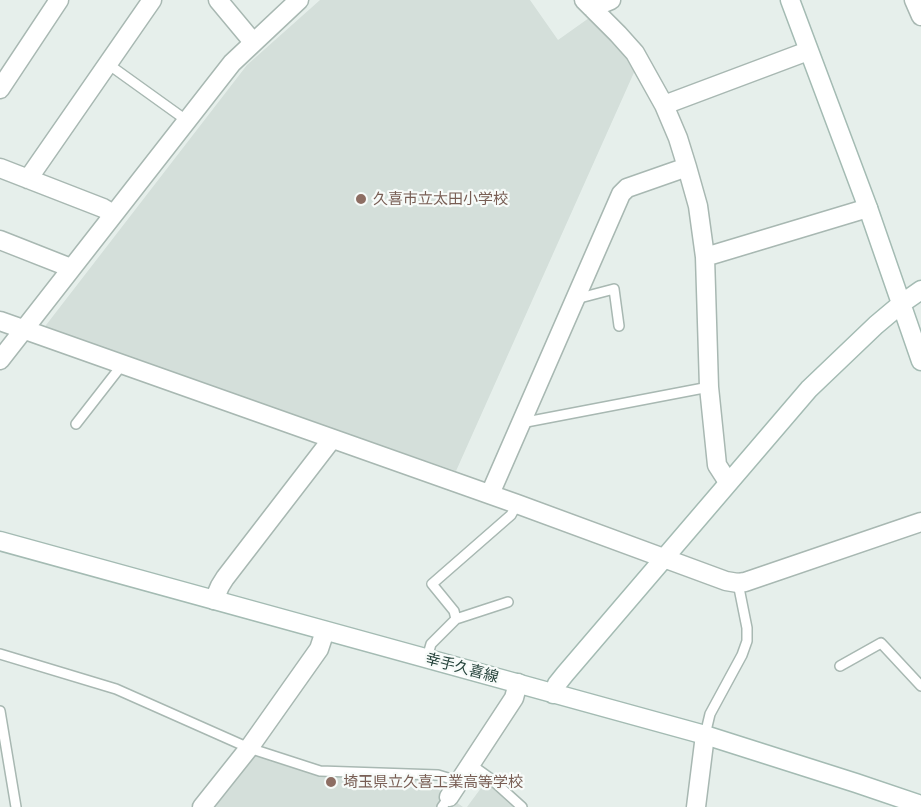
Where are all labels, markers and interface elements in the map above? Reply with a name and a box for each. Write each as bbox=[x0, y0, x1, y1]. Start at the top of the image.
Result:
place label: 久喜市立太田小学校 bbox=[373, 190, 508, 208]
marker: 久喜市立太田小学校 bbox=[354, 192, 368, 206]
street label: 幸手久喜線 bbox=[423, 650, 501, 686]
place label: 埼玉県立久喜工業高等学校 bbox=[343, 773, 523, 791]
marker: 埼玉県立久喜工業高等学校 bbox=[324, 775, 338, 789]

